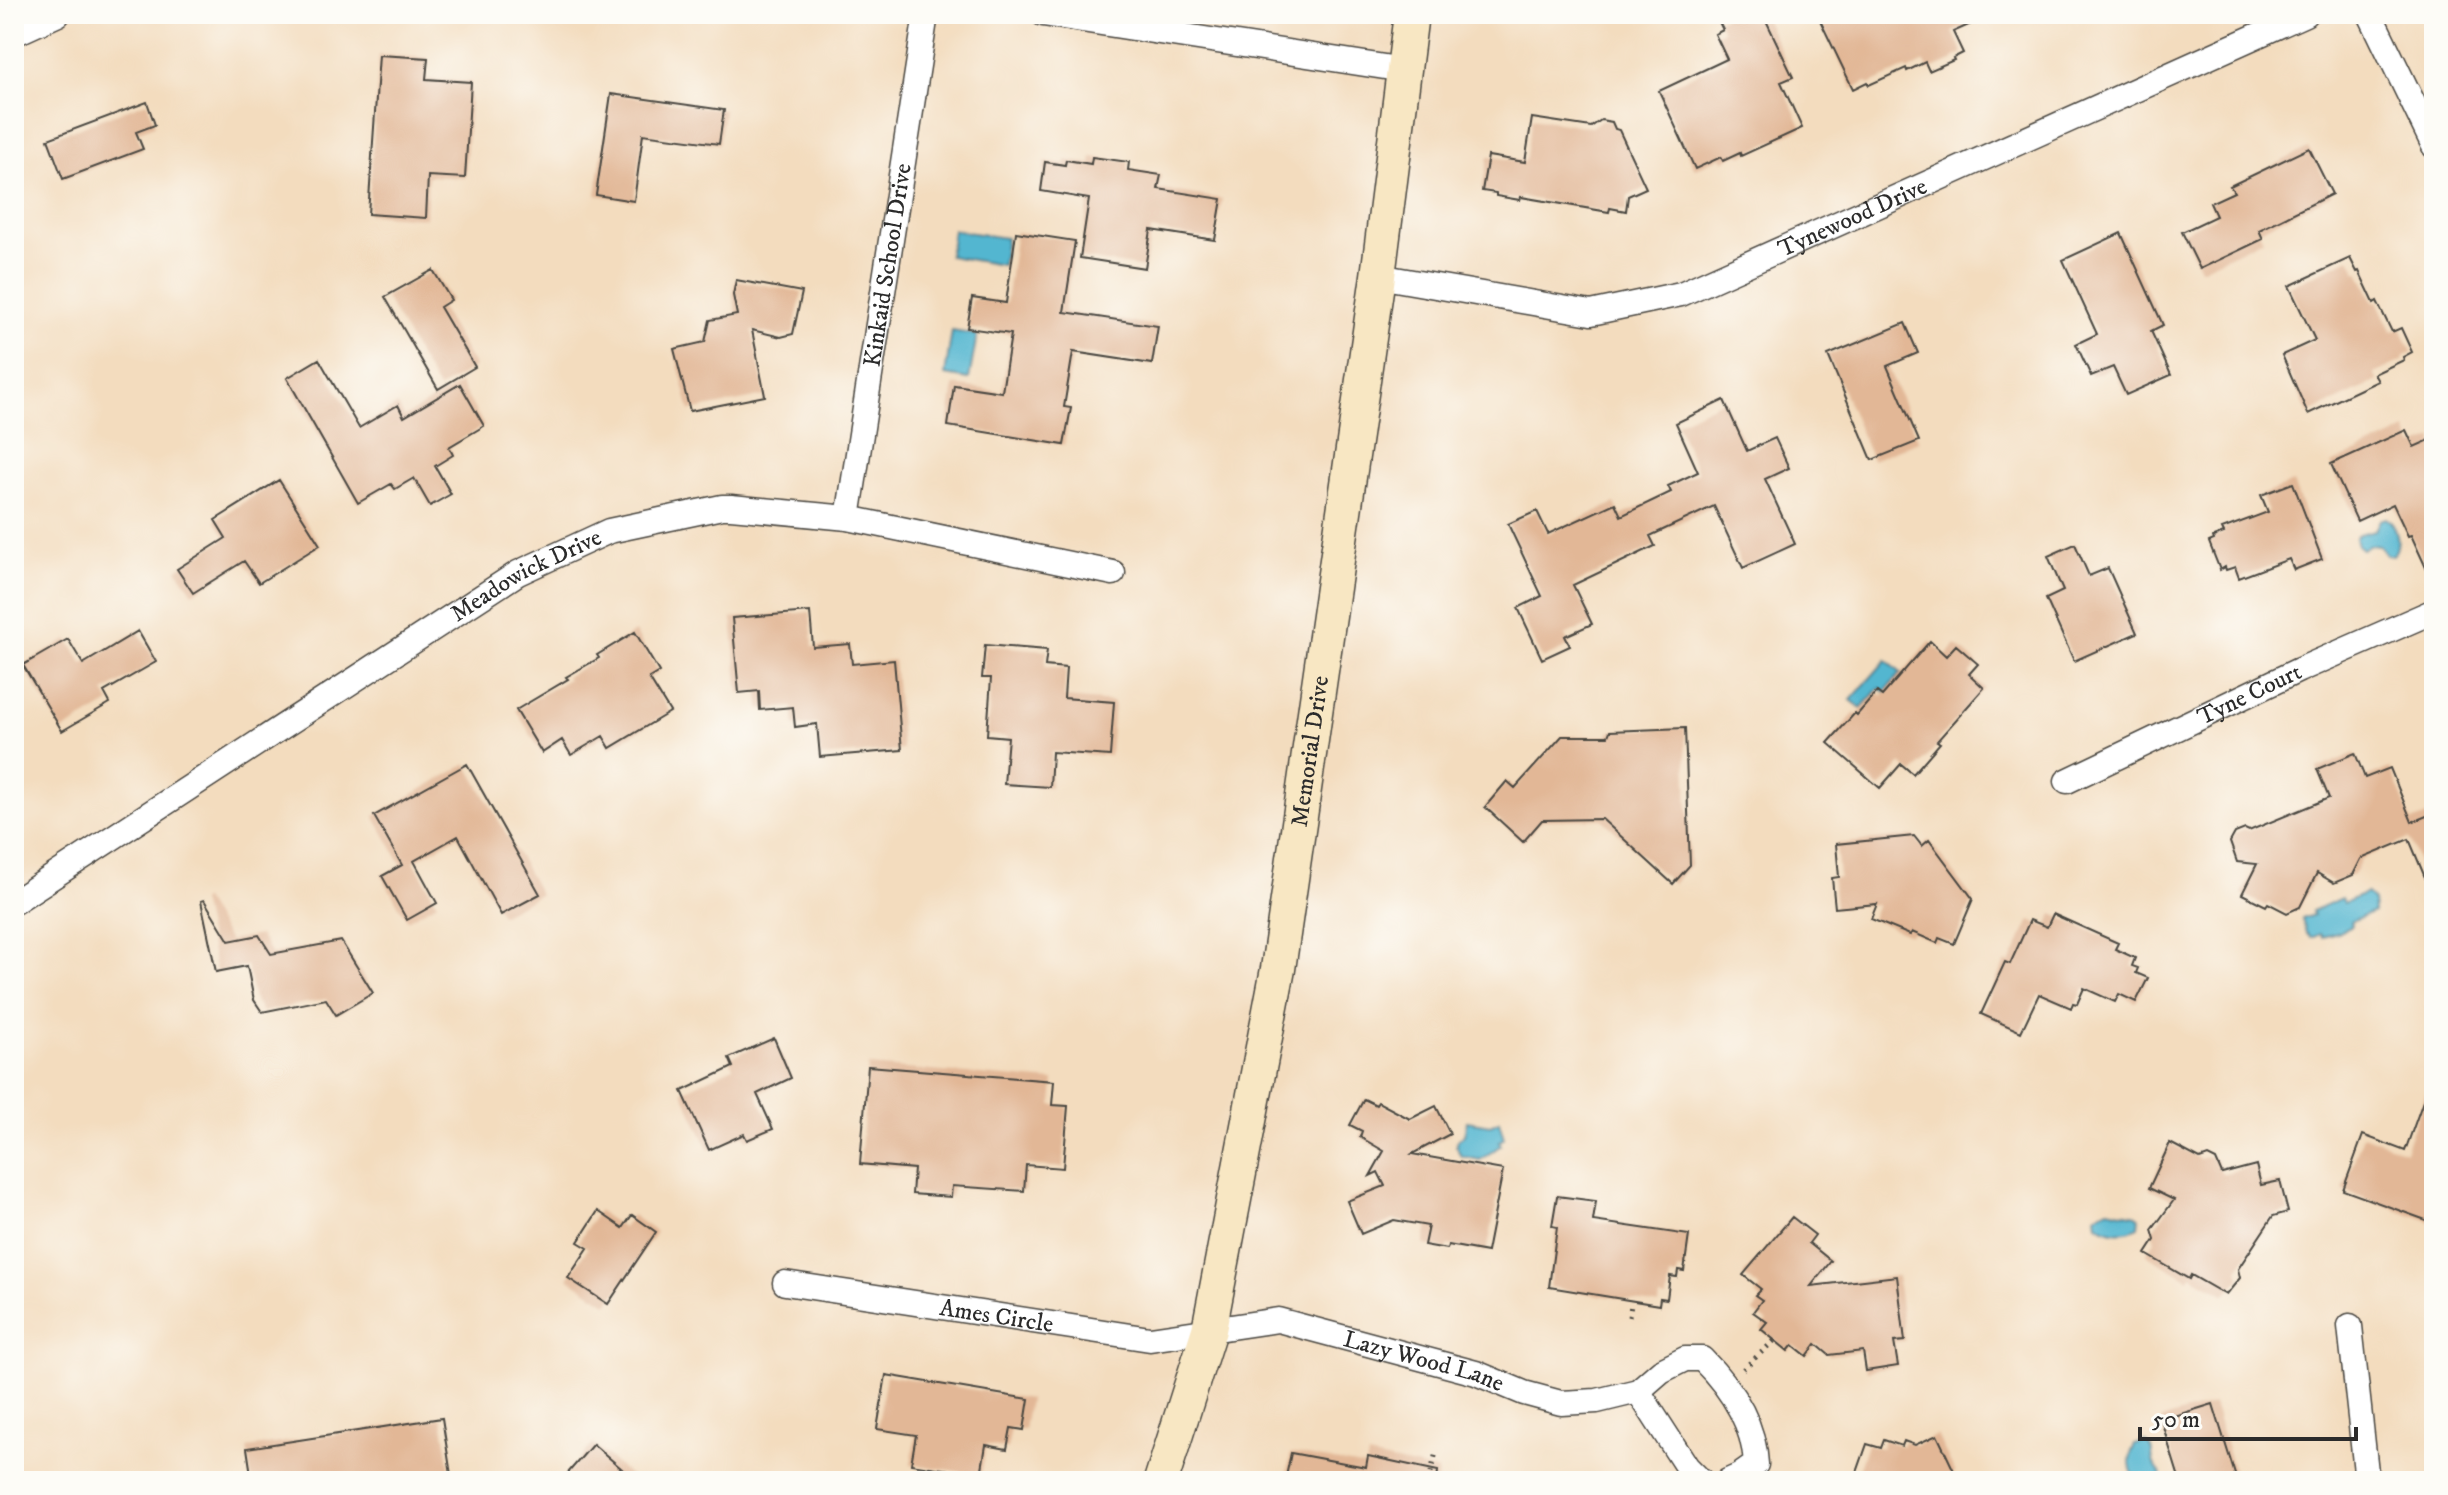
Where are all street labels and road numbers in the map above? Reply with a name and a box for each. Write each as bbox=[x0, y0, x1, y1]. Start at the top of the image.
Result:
street label: Kinkaid School Drive bbox=[858, 161, 919, 369]
street label: Tynewood Drive bbox=[1774, 172, 1932, 264]
street label: Meadowick Drive bbox=[445, 523, 606, 629]
street label: Tyne Court bbox=[2193, 657, 2307, 732]
street label: Memorial Drive bbox=[1285, 674, 1336, 829]
street label: Ames Circle bbox=[937, 1293, 1055, 1340]
street label: Lazy Wood Lane bbox=[1340, 1324, 1508, 1399]

